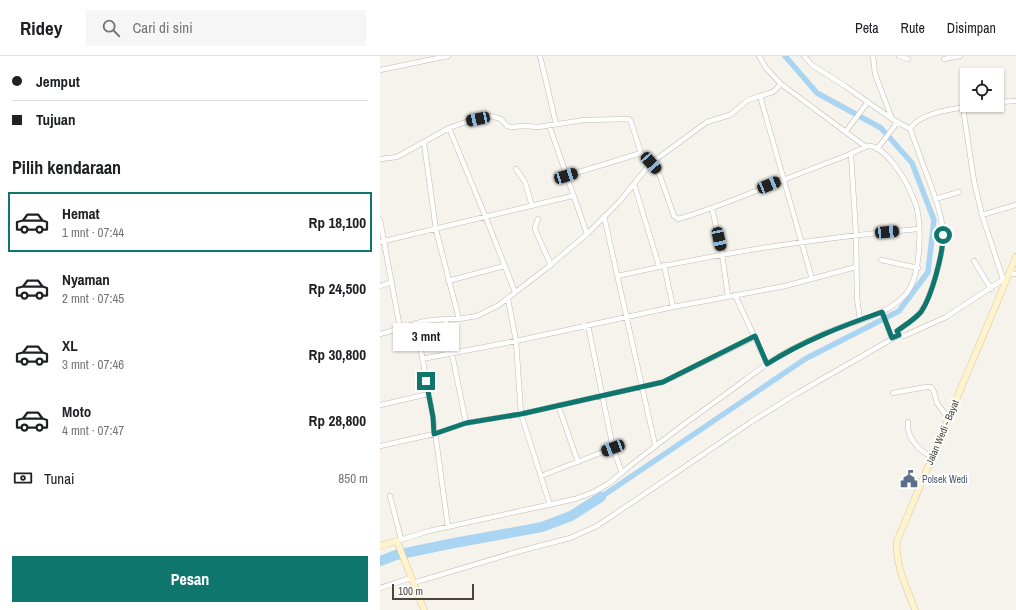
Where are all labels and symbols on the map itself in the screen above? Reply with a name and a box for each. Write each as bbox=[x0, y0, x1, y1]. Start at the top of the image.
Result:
car bbox=[465, 111, 491, 127]
car bbox=[639, 150, 663, 176]
car bbox=[553, 167, 579, 185]
car bbox=[756, 175, 782, 195]
car bbox=[875, 225, 899, 239]
car bbox=[711, 226, 727, 252]
route start bbox=[934, 226, 952, 244]
callout: 3 mnt bbox=[393, 323, 459, 351]
route end bbox=[417, 372, 435, 390]
street label: Jalan Wedi - Bayat bbox=[923, 397, 962, 467]
car bbox=[600, 438, 626, 458]
public building icon: Polsek Wedi bbox=[899, 469, 919, 489]
place label: Polsek Wedi bbox=[922, 473, 968, 486]
scale bar bbox=[392, 582, 474, 601]

